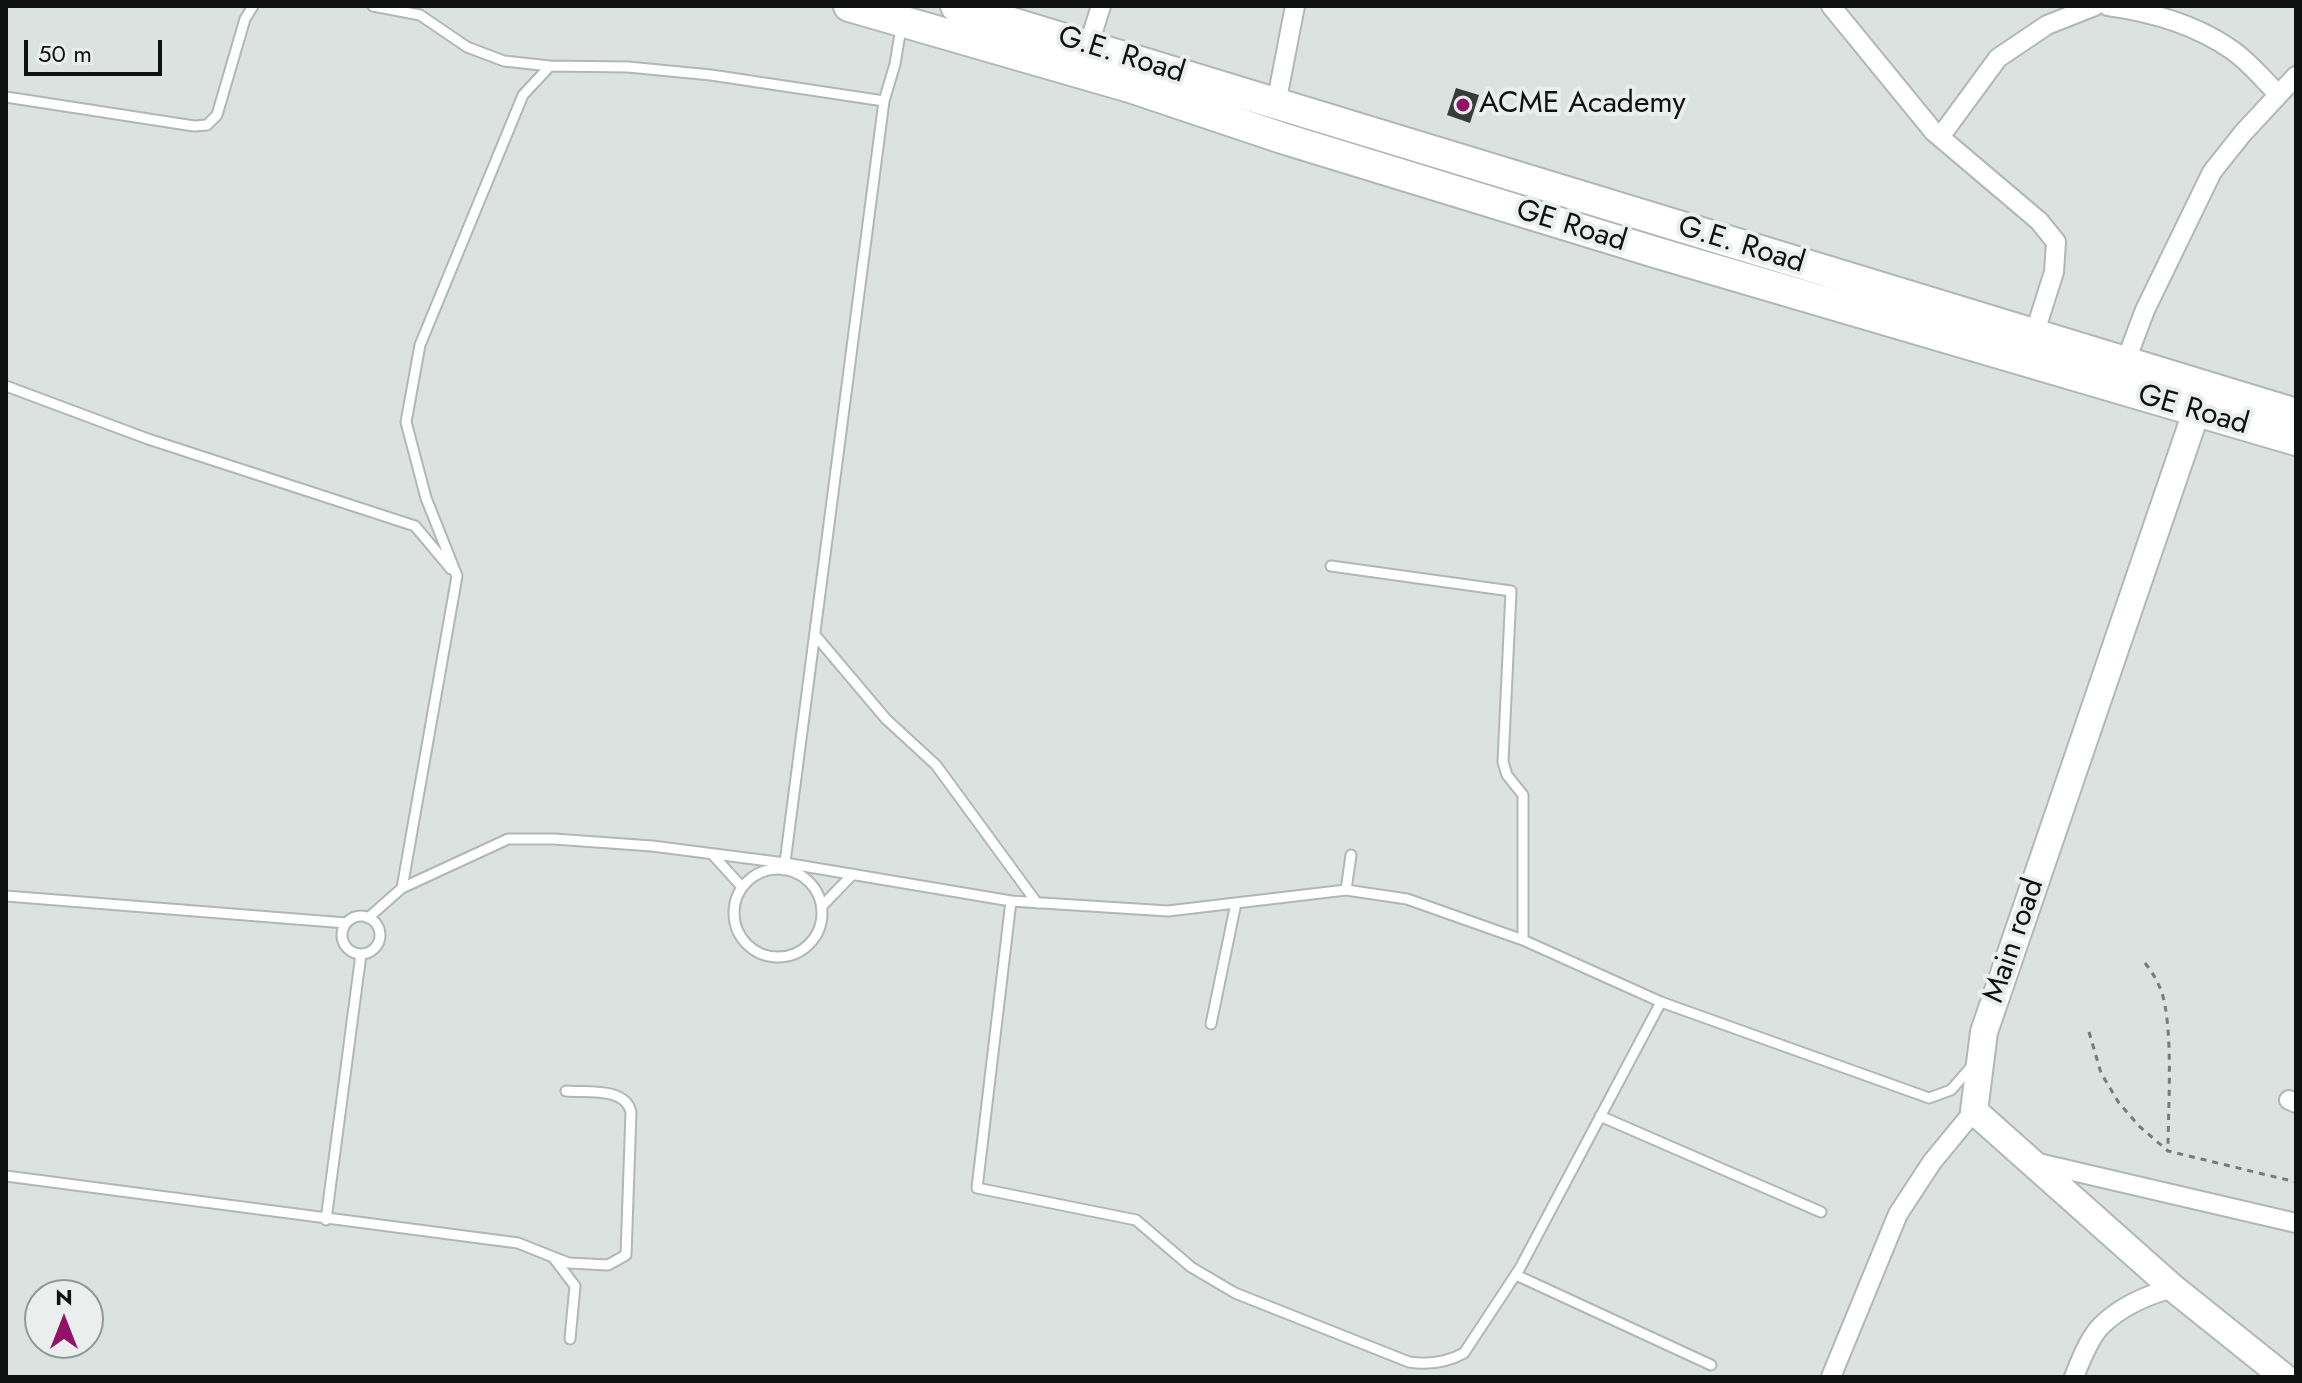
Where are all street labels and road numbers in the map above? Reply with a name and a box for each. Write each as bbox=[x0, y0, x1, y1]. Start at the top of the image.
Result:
street label: G.E. Road bbox=[1053, 20, 1189, 92]
street label: GE Road bbox=[1511, 193, 1631, 261]
street label: G.E. Road bbox=[1673, 210, 1809, 282]
street label: GE Road bbox=[2134, 378, 2252, 444]
street label: Main road bbox=[1977, 874, 2053, 1008]

